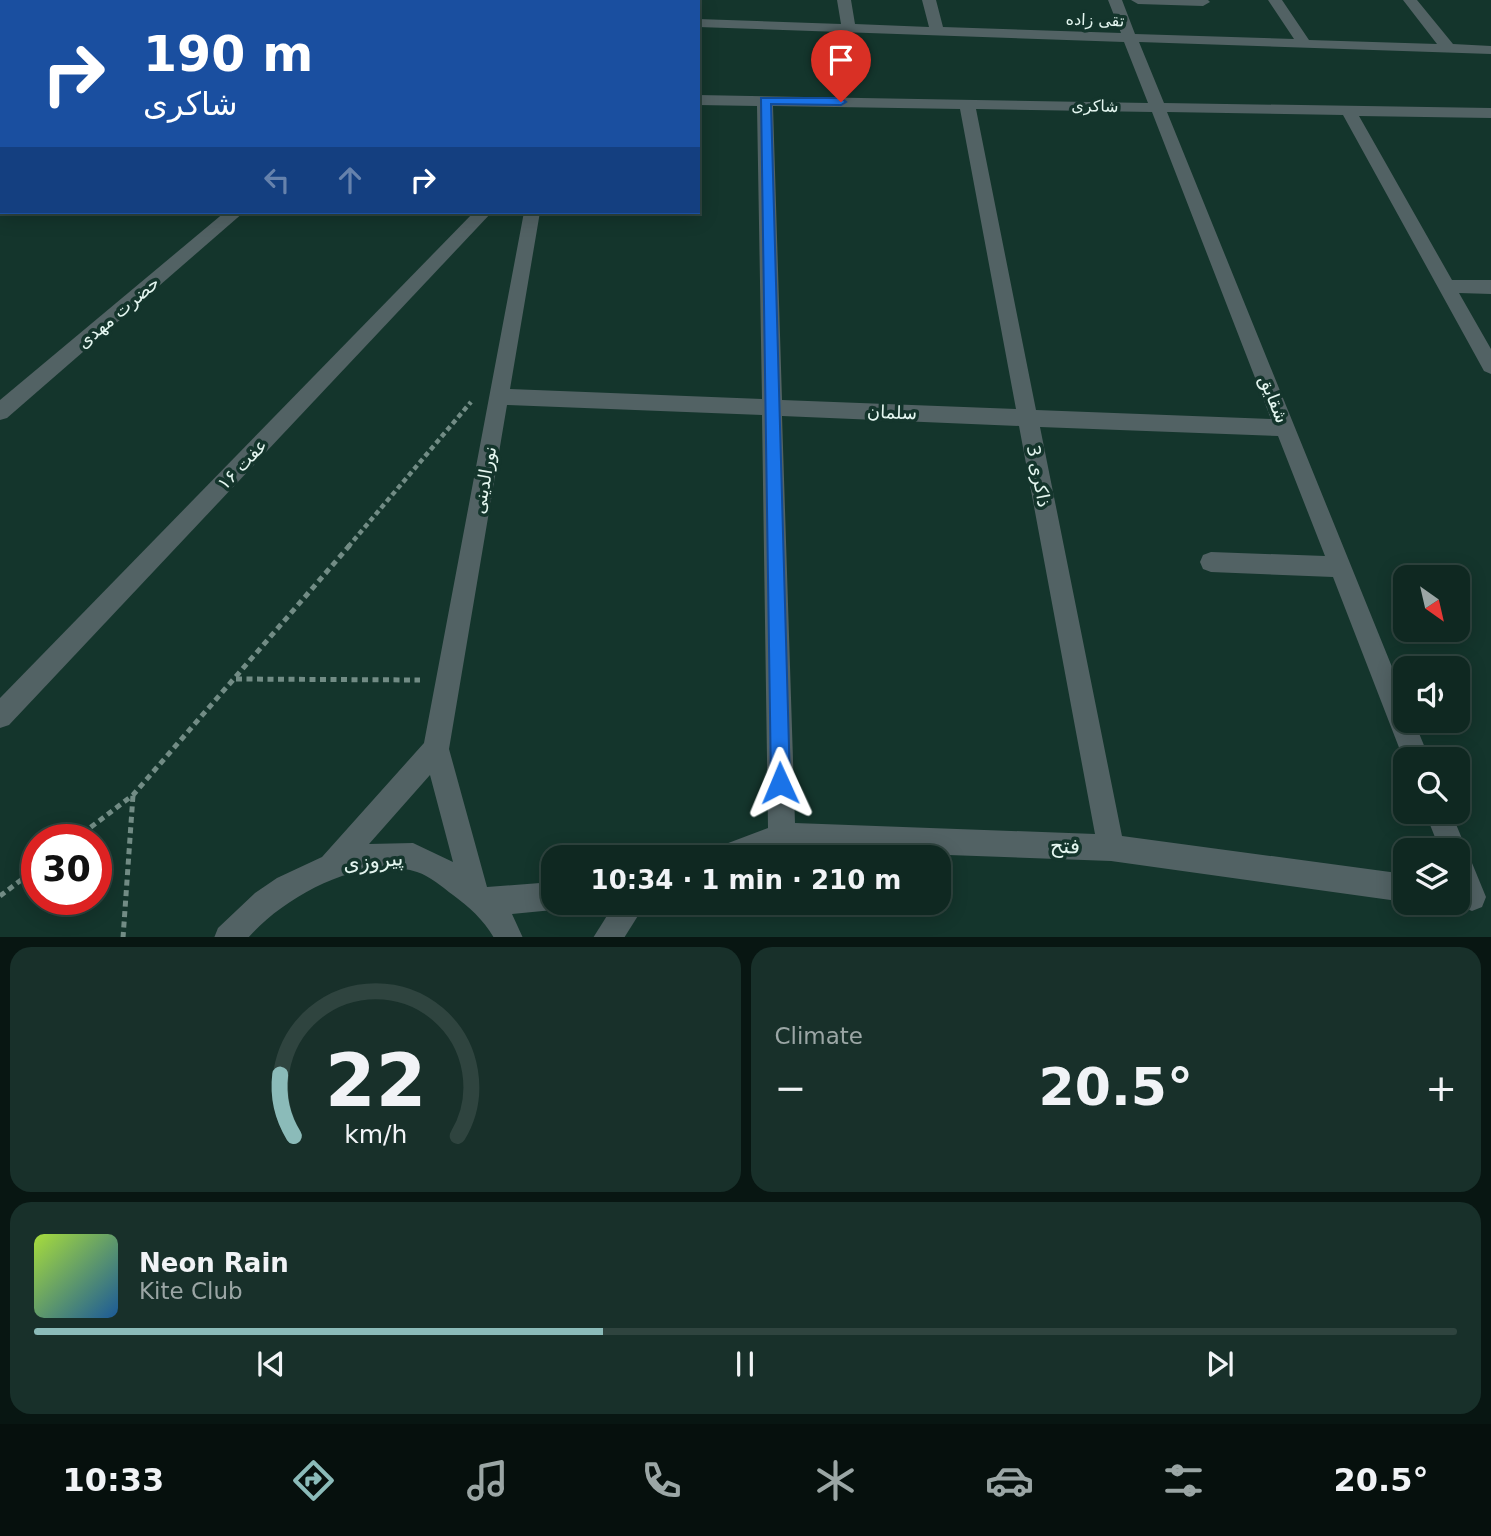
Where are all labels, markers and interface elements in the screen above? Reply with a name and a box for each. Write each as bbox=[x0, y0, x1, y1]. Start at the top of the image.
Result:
street label: تقی زاده bbox=[1065, 9, 1125, 32]
text: 190 m bbox=[143, 26, 313, 83]
icon: right bbox=[28, 28, 119, 119]
pin bbox=[811, 30, 871, 102]
icon: arrive bbox=[822, 41, 860, 79]
text: شاکری bbox=[143, 85, 238, 123]
street label: شاکری bbox=[1071, 96, 1119, 117]
icon: left bbox=[258, 161, 296, 199]
icon: ahead bbox=[331, 161, 369, 199]
icon: right bbox=[404, 161, 442, 199]
street label: حضرت مهدی bbox=[73, 272, 164, 353]
street label: شقایق bbox=[1254, 372, 1293, 426]
street label: سلمان bbox=[867, 401, 917, 423]
street label: عفت ۱۶ bbox=[213, 434, 271, 494]
street label: ذاکری 3 bbox=[1022, 443, 1055, 509]
street label: نورالدینی bbox=[468, 445, 501, 516]
north arrow bbox=[1393, 565, 1470, 642]
map controls bbox=[1393, 565, 1470, 915]
button: sound bbox=[1393, 656, 1470, 733]
position arrow bbox=[743, 746, 817, 820]
button: search bbox=[1393, 747, 1470, 824]
speed limit sign: 30 bbox=[21, 824, 112, 915]
street label: فتح bbox=[1050, 833, 1080, 859]
button: layers bbox=[1393, 838, 1470, 915]
street label: پیروزی bbox=[342, 846, 404, 876]
text: 10:34 · 1 min · 210 m bbox=[591, 865, 901, 895]
text: Climate bbox=[775, 1023, 863, 1049]
text: 22 bbox=[325, 1038, 426, 1123]
text: 20.5° bbox=[1039, 1057, 1193, 1117]
text: − bbox=[775, 1066, 806, 1110]
text: + bbox=[1425, 1066, 1457, 1110]
text: km/h bbox=[344, 1119, 407, 1148]
text: Neon Rain bbox=[139, 1248, 289, 1278]
text: Kite Club bbox=[139, 1278, 243, 1304]
icon: previous bbox=[252, 1345, 290, 1383]
icon: pause bbox=[726, 1345, 764, 1383]
icon: next bbox=[1201, 1345, 1239, 1383]
icon: directions bbox=[289, 1456, 338, 1505]
icon: music bbox=[463, 1456, 512, 1505]
icon: phone bbox=[637, 1456, 686, 1505]
icon: climate bbox=[811, 1456, 860, 1505]
icon: car bbox=[985, 1456, 1034, 1505]
icon: filters bbox=[1159, 1456, 1208, 1505]
text: 10:33 bbox=[63, 1461, 164, 1499]
text: 20.5° bbox=[1333, 1461, 1428, 1499]

